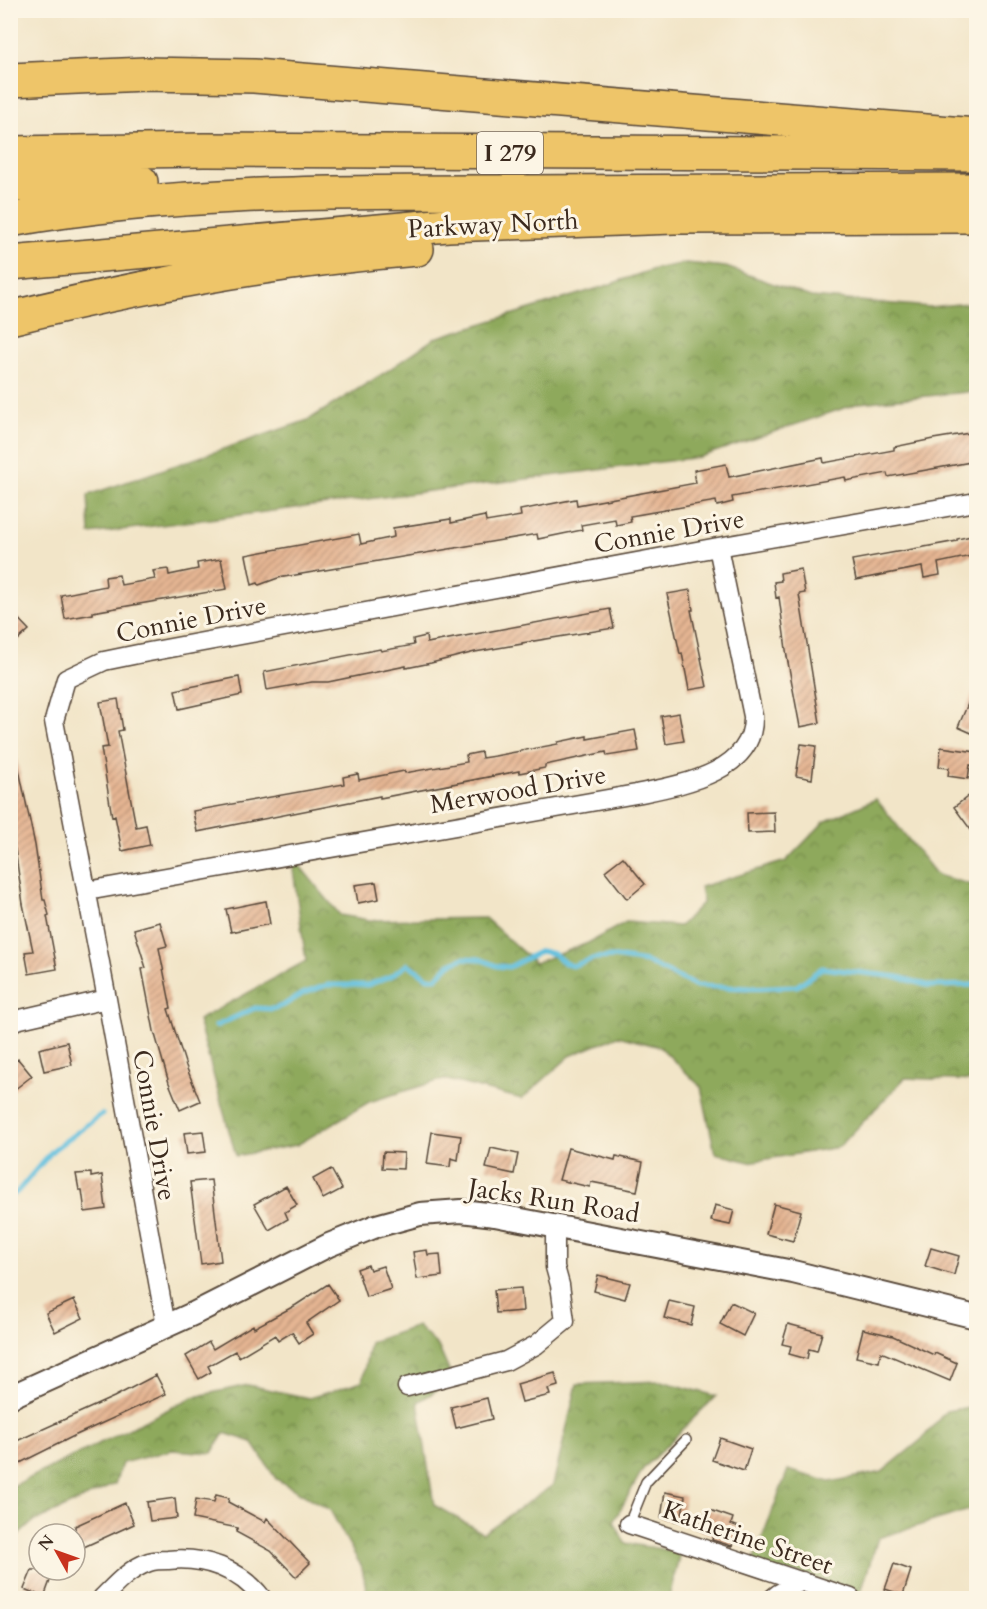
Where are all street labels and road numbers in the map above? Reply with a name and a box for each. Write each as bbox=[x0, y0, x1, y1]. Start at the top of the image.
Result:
road number: I 279 bbox=[477, 132, 543, 174]
street label: Parkway North bbox=[407, 203, 579, 246]
street label: Connie Drive bbox=[591, 501, 747, 562]
street label: Connie Drive bbox=[113, 588, 269, 651]
street label: Merwood Drive bbox=[427, 757, 609, 822]
street label: Connie Drive bbox=[124, 1047, 185, 1203]
street label: Jacks Run Road bbox=[462, 1169, 642, 1231]
street label: Katherine Street bbox=[658, 1492, 838, 1583]

